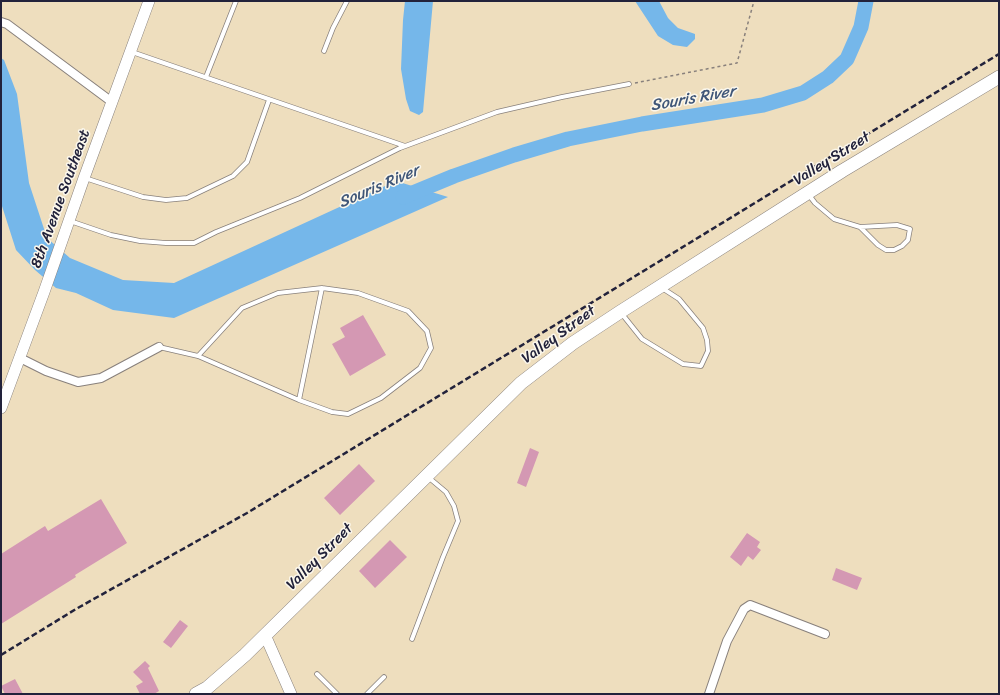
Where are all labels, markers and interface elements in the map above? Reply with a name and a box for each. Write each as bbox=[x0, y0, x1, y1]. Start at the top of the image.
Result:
water label: Souris River bbox=[649, 82, 737, 116]
street label: 8th Avenue Southeast bbox=[28, 127, 94, 271]
street label: Valley Street bbox=[790, 128, 874, 190]
water label: Souris River bbox=[336, 161, 422, 213]
street label: Valley Street bbox=[519, 302, 599, 368]
street label: Valley Street bbox=[283, 520, 357, 594]

